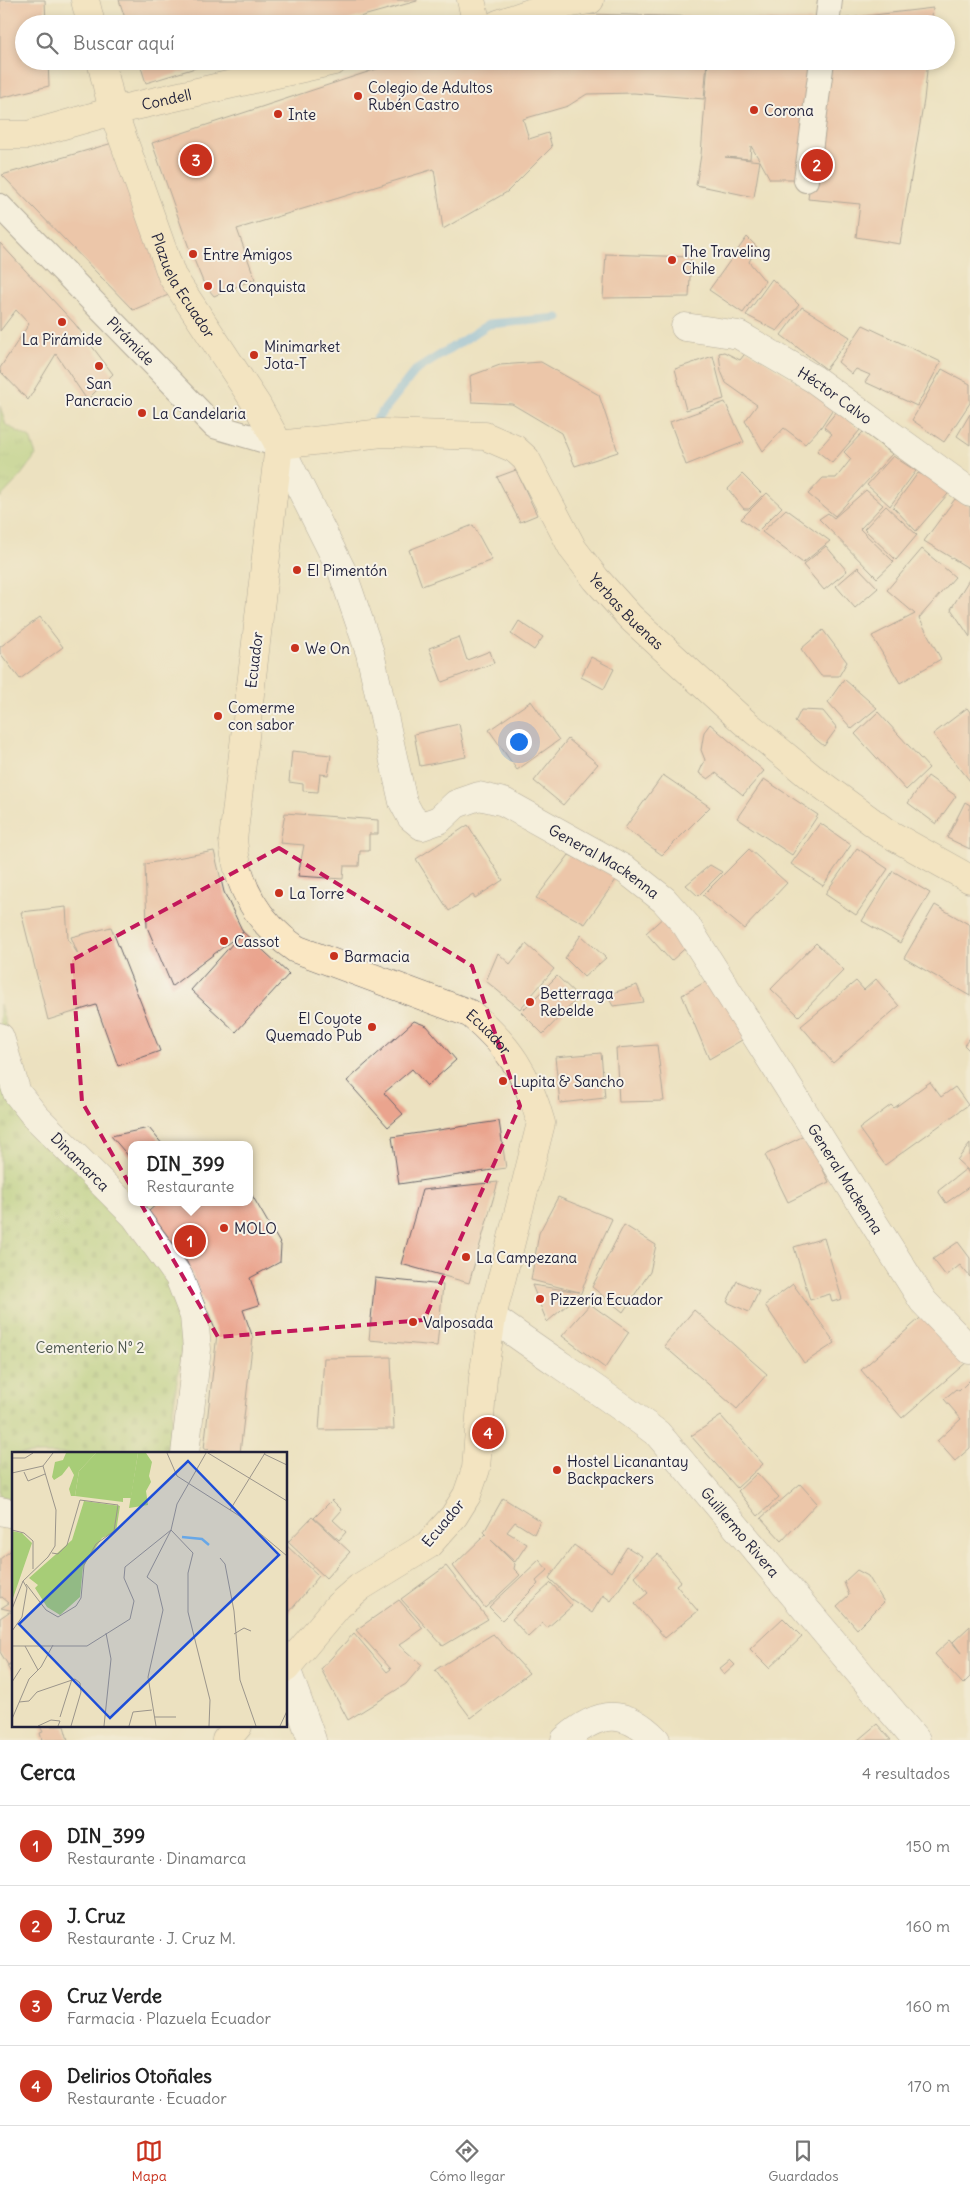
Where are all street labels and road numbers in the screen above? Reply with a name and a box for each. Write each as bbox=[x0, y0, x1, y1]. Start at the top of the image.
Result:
street label: Condell bbox=[140, 84, 193, 114]
street label: Plazuela Ecuador bbox=[148, 230, 220, 341]
street label: Pirámide bbox=[103, 313, 159, 369]
street label: Héctor Calvo bbox=[794, 362, 876, 428]
street label: Yerbas Buenas bbox=[585, 569, 668, 653]
street label: Ecuador bbox=[241, 631, 267, 689]
street label: General Mackenna bbox=[545, 819, 664, 903]
street label: Ecuador bbox=[462, 1005, 516, 1058]
street label: General Mackenna bbox=[804, 1120, 888, 1238]
street label: Dinamarca bbox=[47, 1128, 114, 1195]
street label: Guillermo Rivera bbox=[697, 1483, 784, 1581]
street label: Ecuador bbox=[417, 1495, 469, 1551]

